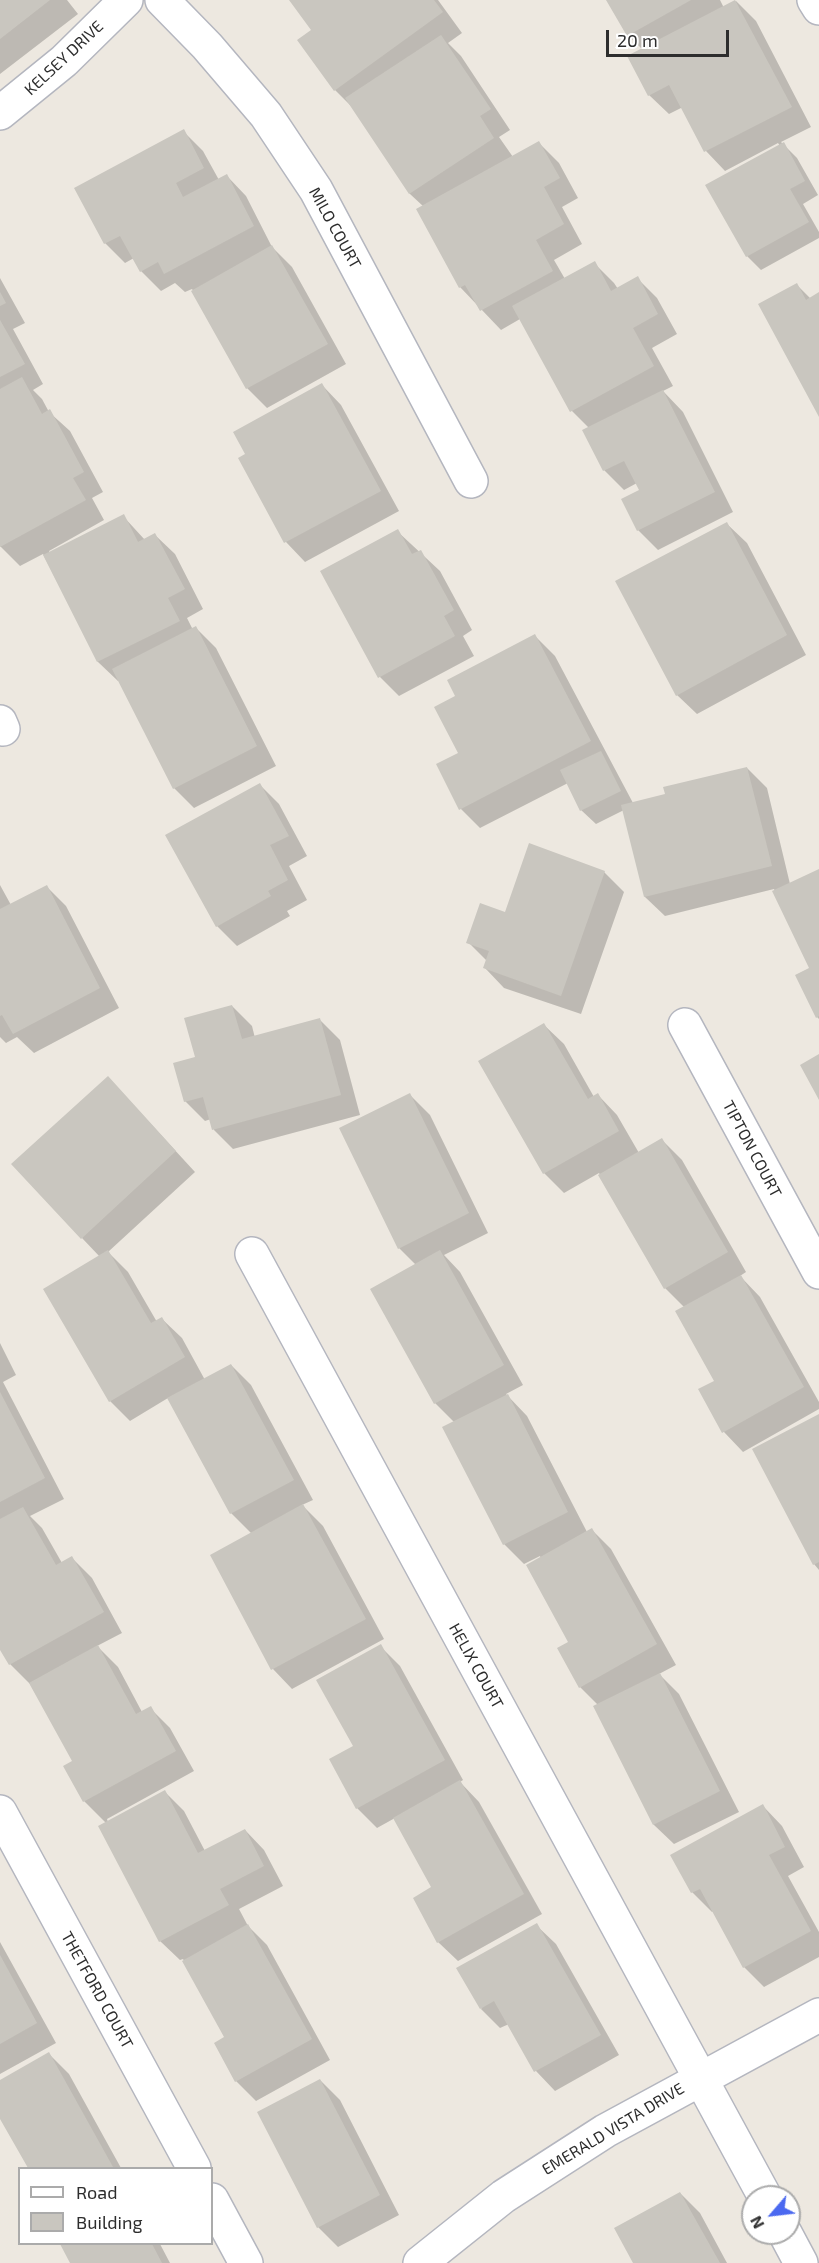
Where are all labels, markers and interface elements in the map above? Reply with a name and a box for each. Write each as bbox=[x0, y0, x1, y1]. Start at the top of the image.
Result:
street label: KELSEY DRIVE bbox=[21, 17, 107, 99]
scale bar bbox=[609, 18, 732, 56]
text: 20 m bbox=[617, 29, 658, 51]
street label: MILO COURT bbox=[305, 184, 365, 272]
street label: TIPTON COURT bbox=[718, 1097, 786, 1201]
street label: HELIX COURT bbox=[445, 1620, 507, 1712]
street label: THETFORD COURT bbox=[57, 1928, 137, 2052]
street label: EMERALD VISTA DRIVE bbox=[538, 2079, 688, 2179]
legend bbox=[18, 2167, 213, 2245]
text: Road bbox=[76, 2181, 117, 2203]
north arrow bbox=[741, 2185, 801, 2245]
text: Building bbox=[76, 2211, 143, 2233]
text: N bbox=[745, 2213, 768, 2232]

